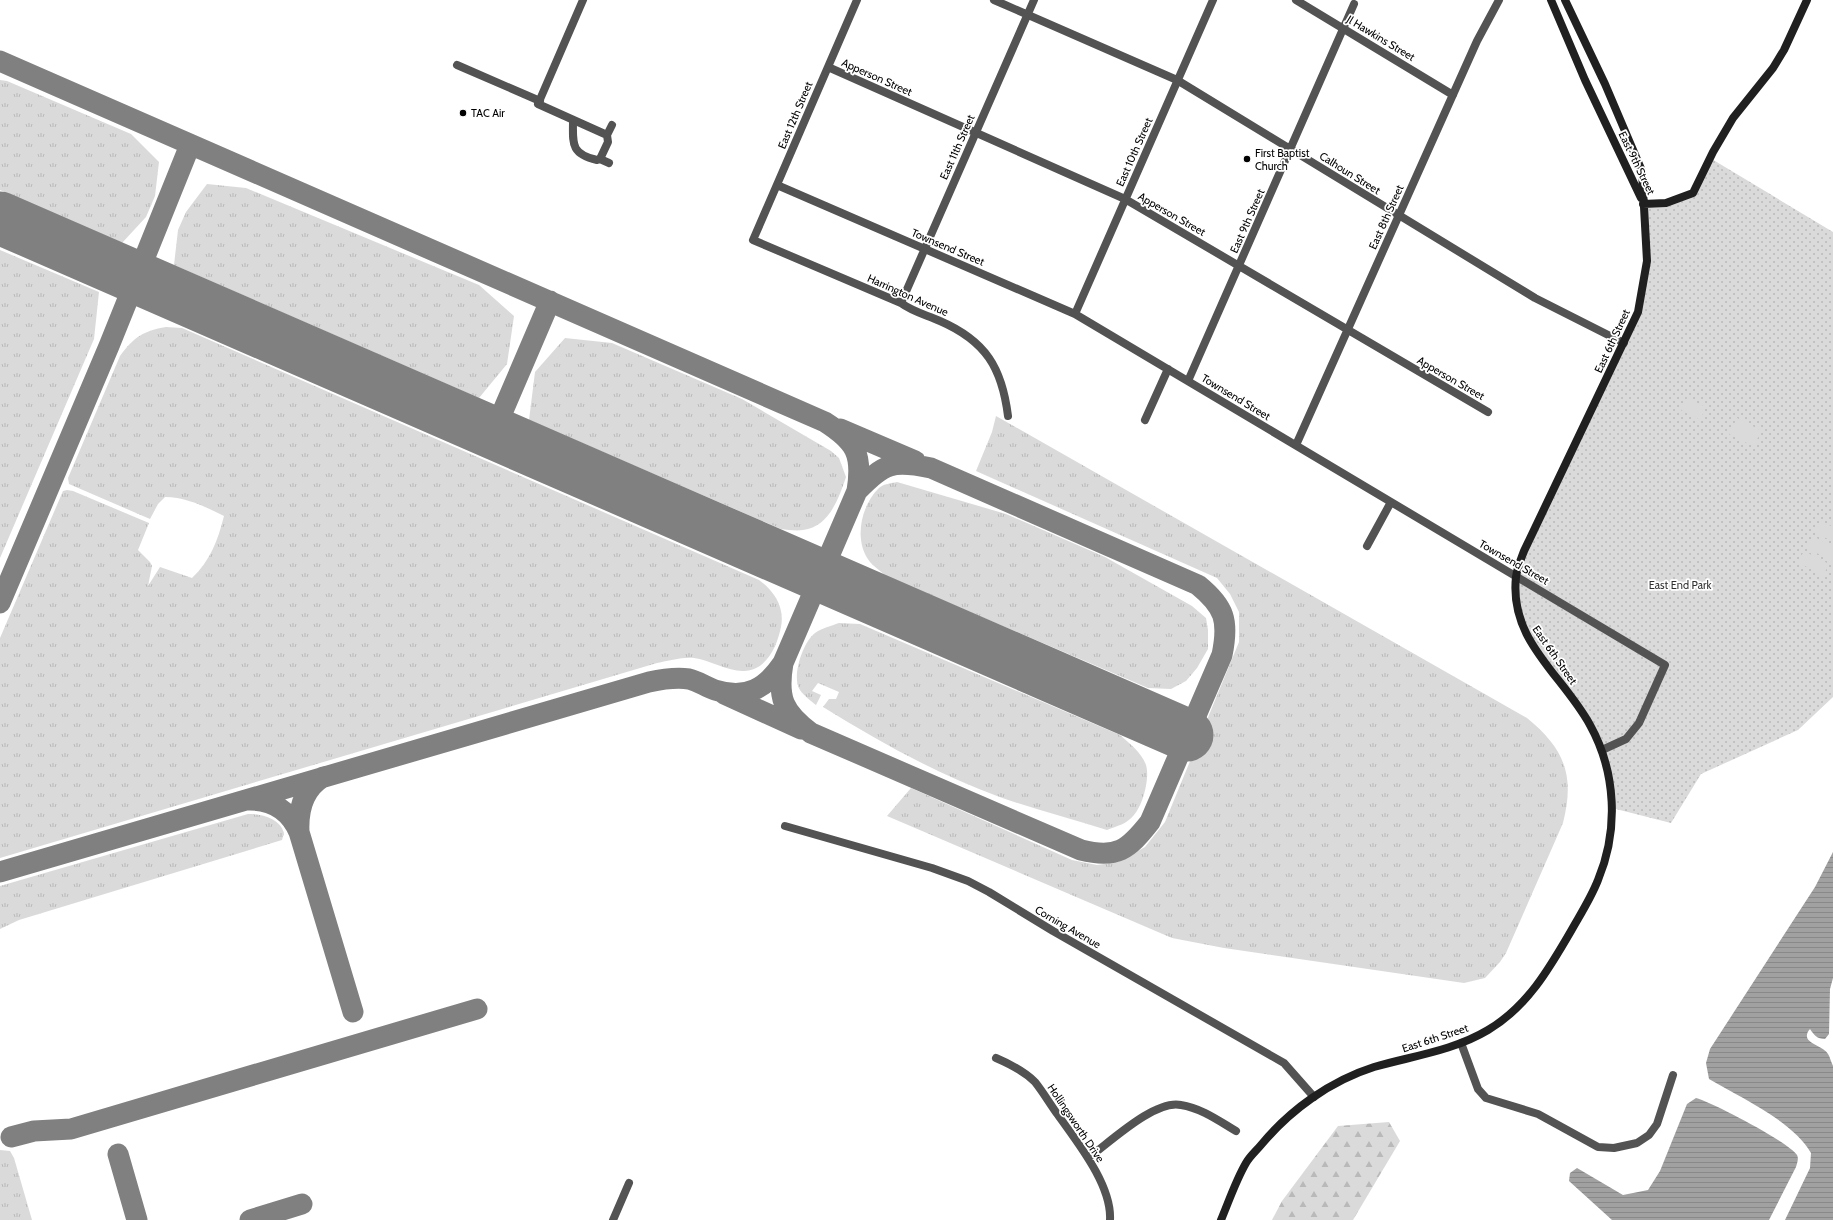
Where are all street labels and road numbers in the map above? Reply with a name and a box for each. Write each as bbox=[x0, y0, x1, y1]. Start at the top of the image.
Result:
street label: Jl Hawkins Street bbox=[1343, 12, 1418, 64]
street label: Apperson Street bbox=[840, 55, 915, 99]
street label: East 12th Street bbox=[775, 79, 816, 151]
street label: East 11th Street bbox=[936, 112, 978, 182]
street label: East 10th Street bbox=[1113, 115, 1156, 189]
street label: East 9th Street bbox=[1616, 129, 1658, 197]
street label: Calhoun Street bbox=[1317, 149, 1383, 197]
street label: East 8th Street bbox=[1366, 182, 1407, 251]
street label: East 9th Street bbox=[1227, 186, 1267, 255]
street label: Apperson Street bbox=[1136, 189, 1209, 239]
street label: Townsend Street bbox=[909, 225, 987, 269]
street label: Harrington Avenue bbox=[865, 271, 951, 319]
street label: East 6th Street bbox=[1591, 307, 1633, 375]
street label: Apperson Street bbox=[1415, 353, 1488, 403]
street label: Townsend Street bbox=[1199, 371, 1273, 423]
street label: Townsend Street bbox=[1477, 536, 1552, 588]
street label: East 6th Street bbox=[1530, 623, 1581, 687]
street label: Corning Avenue bbox=[1033, 903, 1104, 952]
street label: East 6th Street bbox=[1400, 1021, 1470, 1055]
street label: Hollingsworth Drive bbox=[1045, 1081, 1108, 1165]

